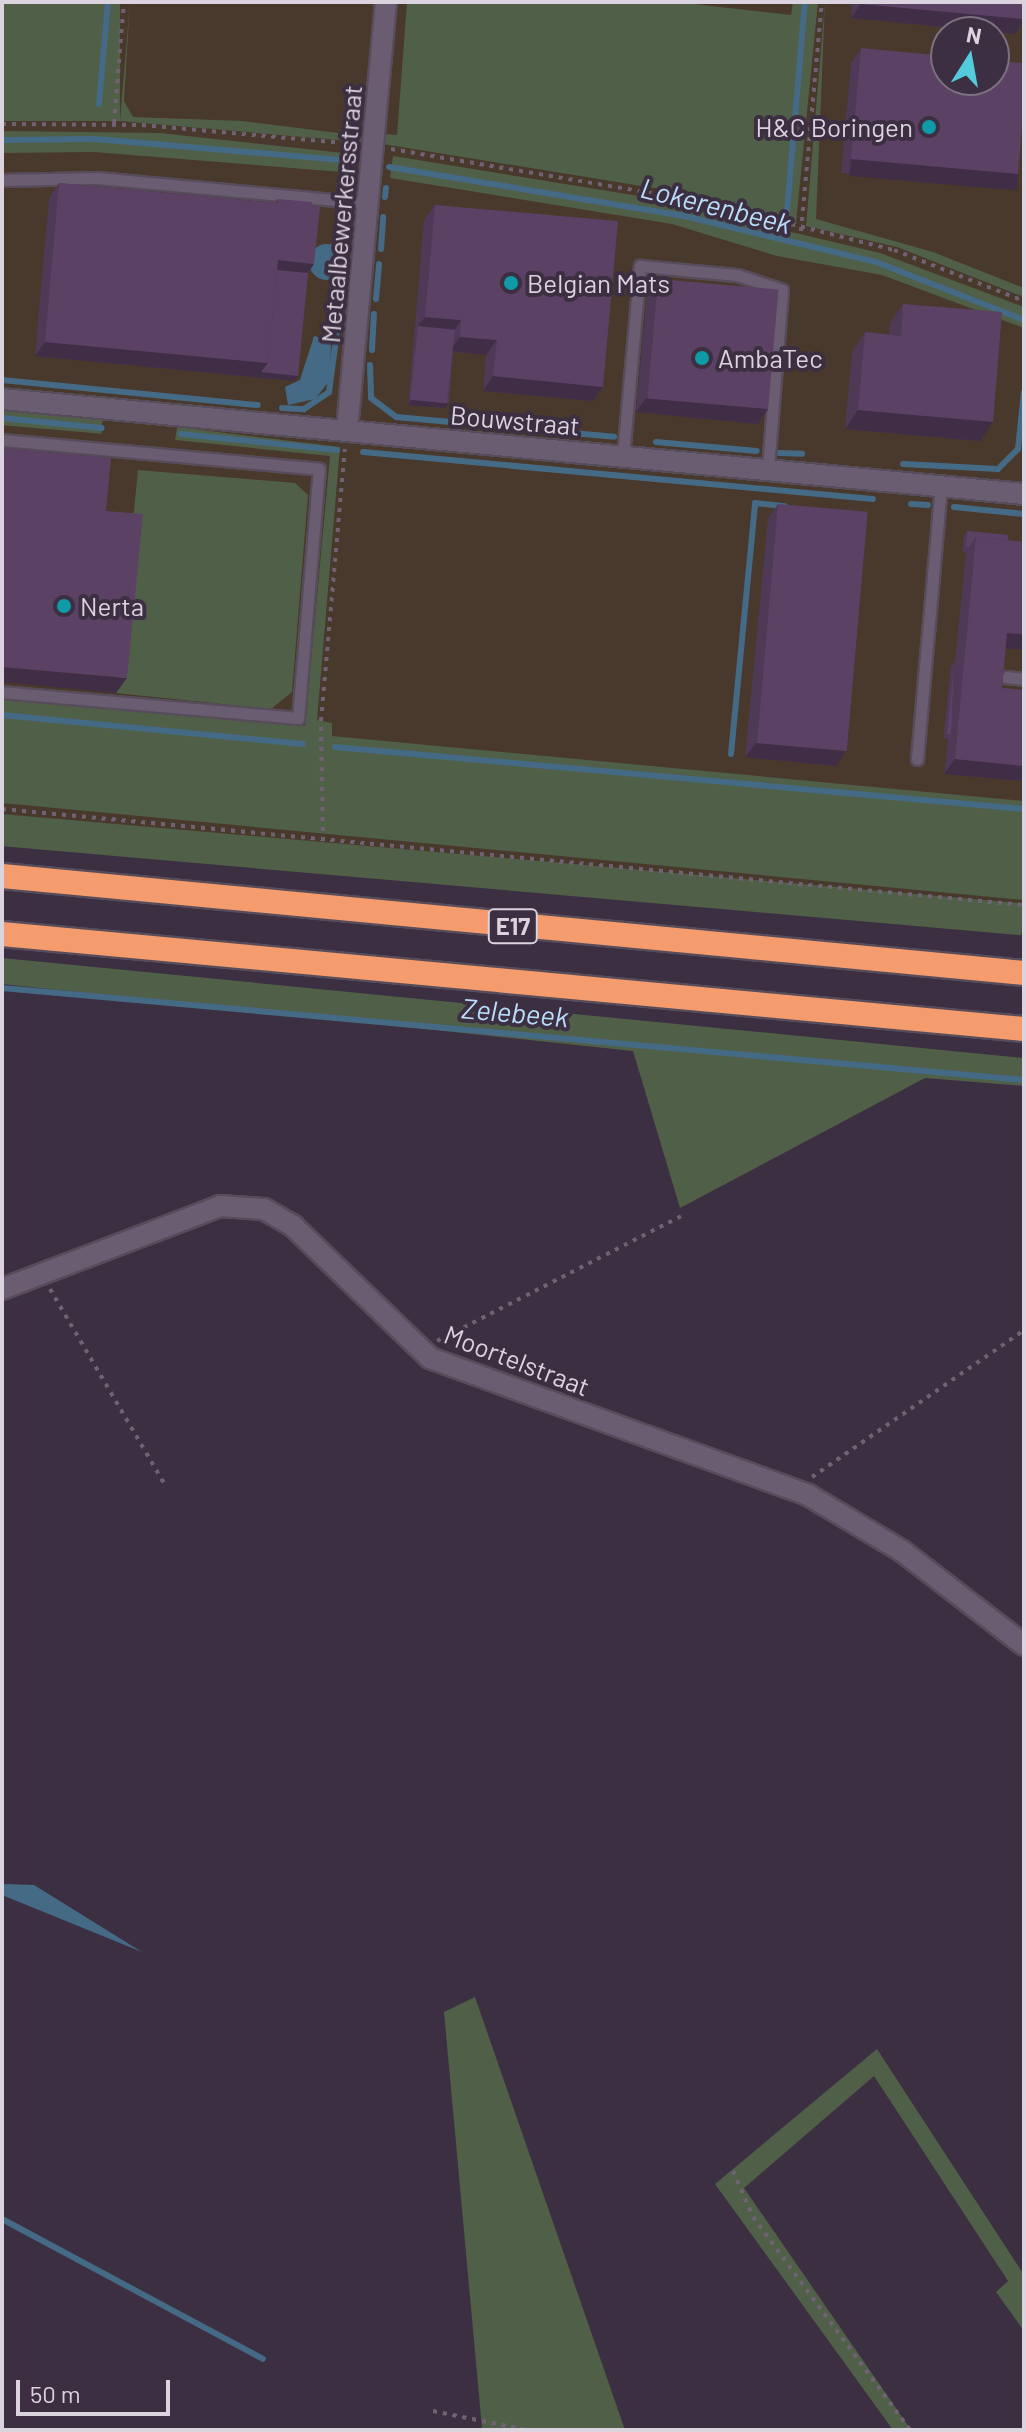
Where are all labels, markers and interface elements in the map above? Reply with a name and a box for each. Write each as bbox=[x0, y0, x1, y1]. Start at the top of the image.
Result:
north arrow bbox=[930, 16, 1010, 96]
text: N bbox=[965, 20, 984, 49]
street label: Metaalbewerkersstraat bbox=[314, 84, 368, 344]
place label: H&C Boringen bbox=[756, 111, 913, 143]
marker: H&C Boringen bbox=[920, 118, 938, 136]
water label: Lokerenbeek bbox=[637, 170, 795, 240]
place label: Belgian Mats bbox=[527, 267, 670, 299]
marker: Belgian Mats bbox=[502, 274, 520, 292]
place label: AmbaTec bbox=[718, 342, 823, 374]
marker: AmbaTec bbox=[693, 349, 711, 367]
street label: Bouwstraat bbox=[449, 399, 581, 441]
place label: Nerta bbox=[80, 590, 144, 622]
marker: Nerta bbox=[55, 597, 73, 615]
road number: E17 bbox=[487, 906, 539, 946]
water label: Zelebeek bbox=[460, 991, 570, 1033]
street label: Moortelstraat bbox=[440, 1318, 594, 1402]
scale bar bbox=[20, 2364, 174, 2414]
text: 50 m bbox=[30, 2379, 81, 2408]

